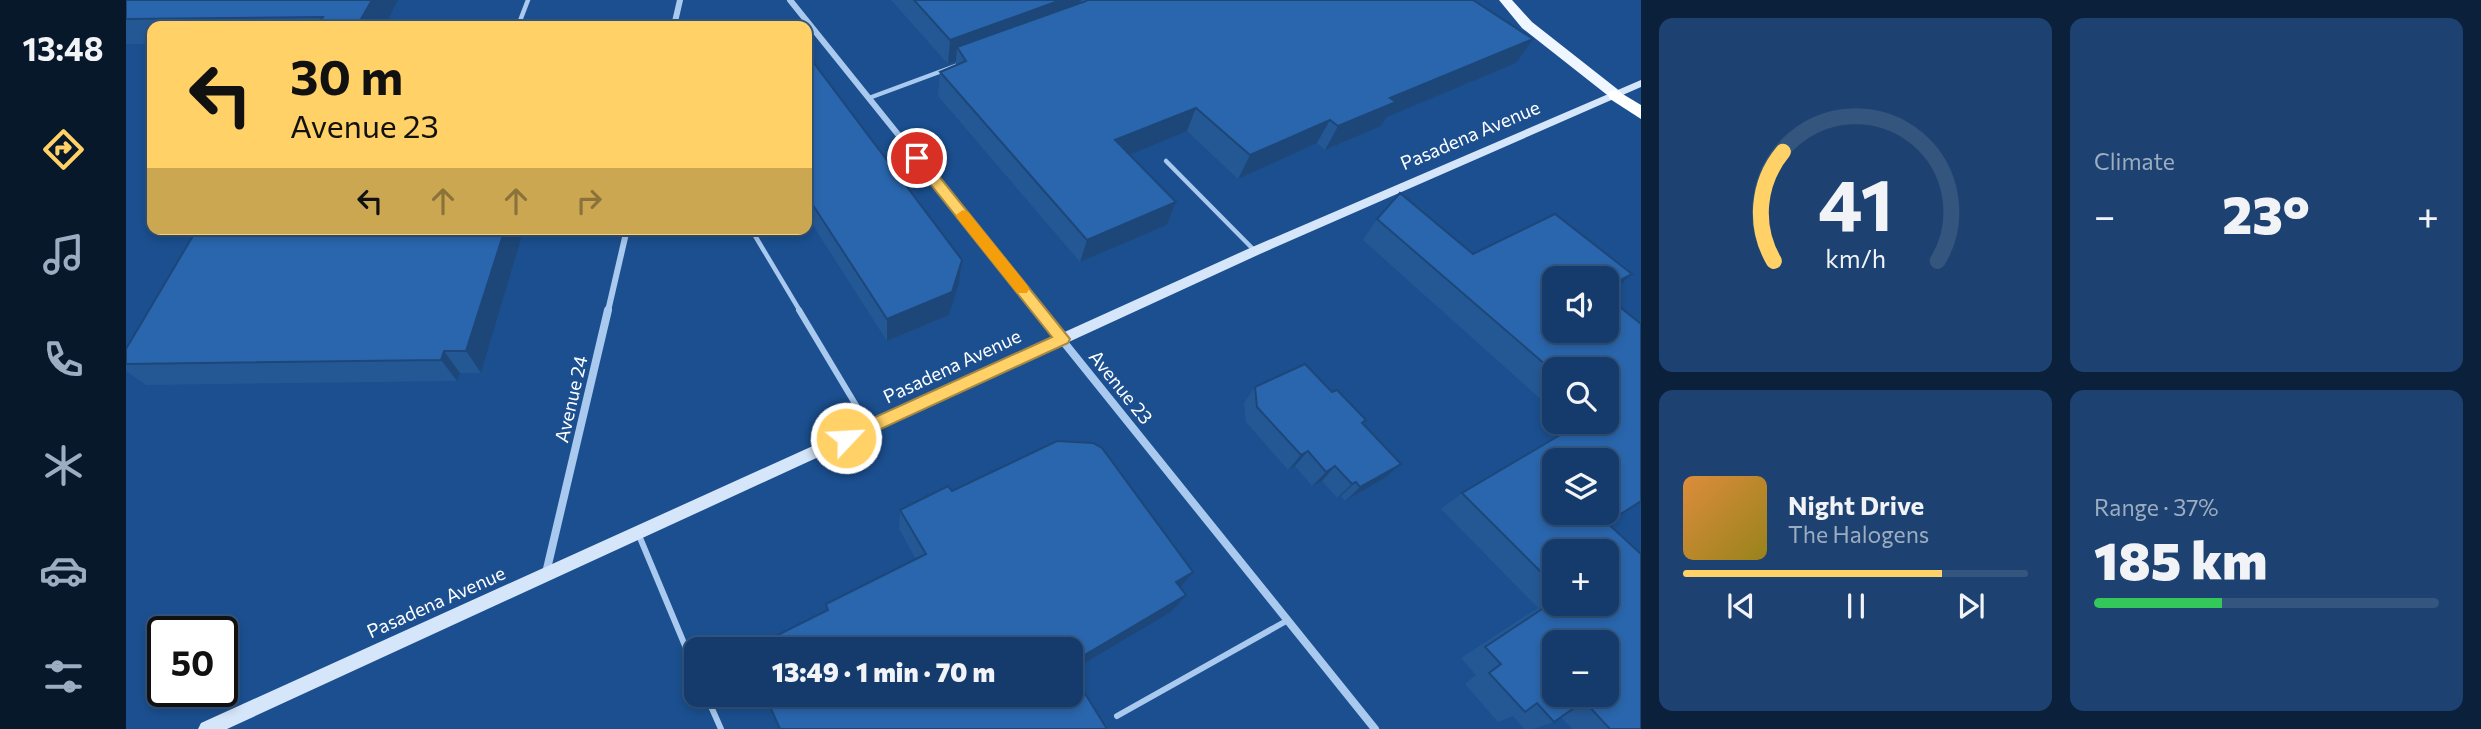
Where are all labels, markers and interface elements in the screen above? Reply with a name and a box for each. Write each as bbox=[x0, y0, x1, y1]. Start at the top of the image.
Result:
text: 13:48 bbox=[22, 28, 104, 68]
text: 30 m bbox=[290, 45, 403, 105]
icon: left bbox=[175, 49, 266, 140]
street label: Pasadena Avenue bbox=[1397, 95, 1543, 174]
text: Avenue 23 bbox=[290, 105, 439, 145]
icon: directions bbox=[39, 125, 88, 174]
pin bbox=[887, 128, 947, 188]
icon: arrive bbox=[898, 139, 936, 177]
text: Climate bbox=[2094, 147, 2175, 175]
text: 41 bbox=[1818, 157, 1893, 246]
text: 23° bbox=[2222, 181, 2310, 245]
icon: left bbox=[351, 182, 389, 220]
icon: ahead bbox=[424, 182, 462, 220]
icon: ahead bbox=[497, 182, 535, 220]
icon: right bbox=[570, 182, 608, 220]
text: − bbox=[2094, 191, 2116, 238]
text: + bbox=[2417, 191, 2439, 238]
icon: music bbox=[39, 230, 88, 279]
text: km/h bbox=[1825, 243, 1886, 273]
map controls bbox=[1542, 266, 1619, 707]
button: sound bbox=[1542, 266, 1619, 343]
street label: Pasadena Avenue bbox=[879, 324, 1024, 408]
icon: phone bbox=[39, 335, 88, 384]
street label: Avenue 23 bbox=[1085, 345, 1158, 428]
street label: Avenue 24 bbox=[549, 353, 592, 445]
button: search bbox=[1542, 357, 1619, 434]
position arrow bbox=[809, 401, 883, 475]
icon: climate bbox=[39, 441, 88, 490]
button: layers bbox=[1542, 448, 1619, 525]
text: Night Drive bbox=[1788, 489, 1924, 520]
text: Range · 37% bbox=[2094, 493, 2219, 521]
text: The Halogens bbox=[1788, 520, 1929, 548]
text: 185 km bbox=[2094, 527, 2267, 591]
button: + bbox=[1542, 539, 1619, 616]
icon: car bbox=[39, 546, 88, 595]
street label: Pasadena Avenue bbox=[363, 561, 509, 642]
icon: previous bbox=[1722, 587, 1760, 625]
icon: pause bbox=[1837, 587, 1875, 625]
icon: next bbox=[1952, 587, 1990, 625]
speed limit sign: 50 bbox=[147, 616, 238, 707]
button: − bbox=[1542, 630, 1619, 707]
icon: filters bbox=[39, 652, 88, 701]
text: 13:49 · 1 min · 70 m bbox=[772, 656, 995, 687]

